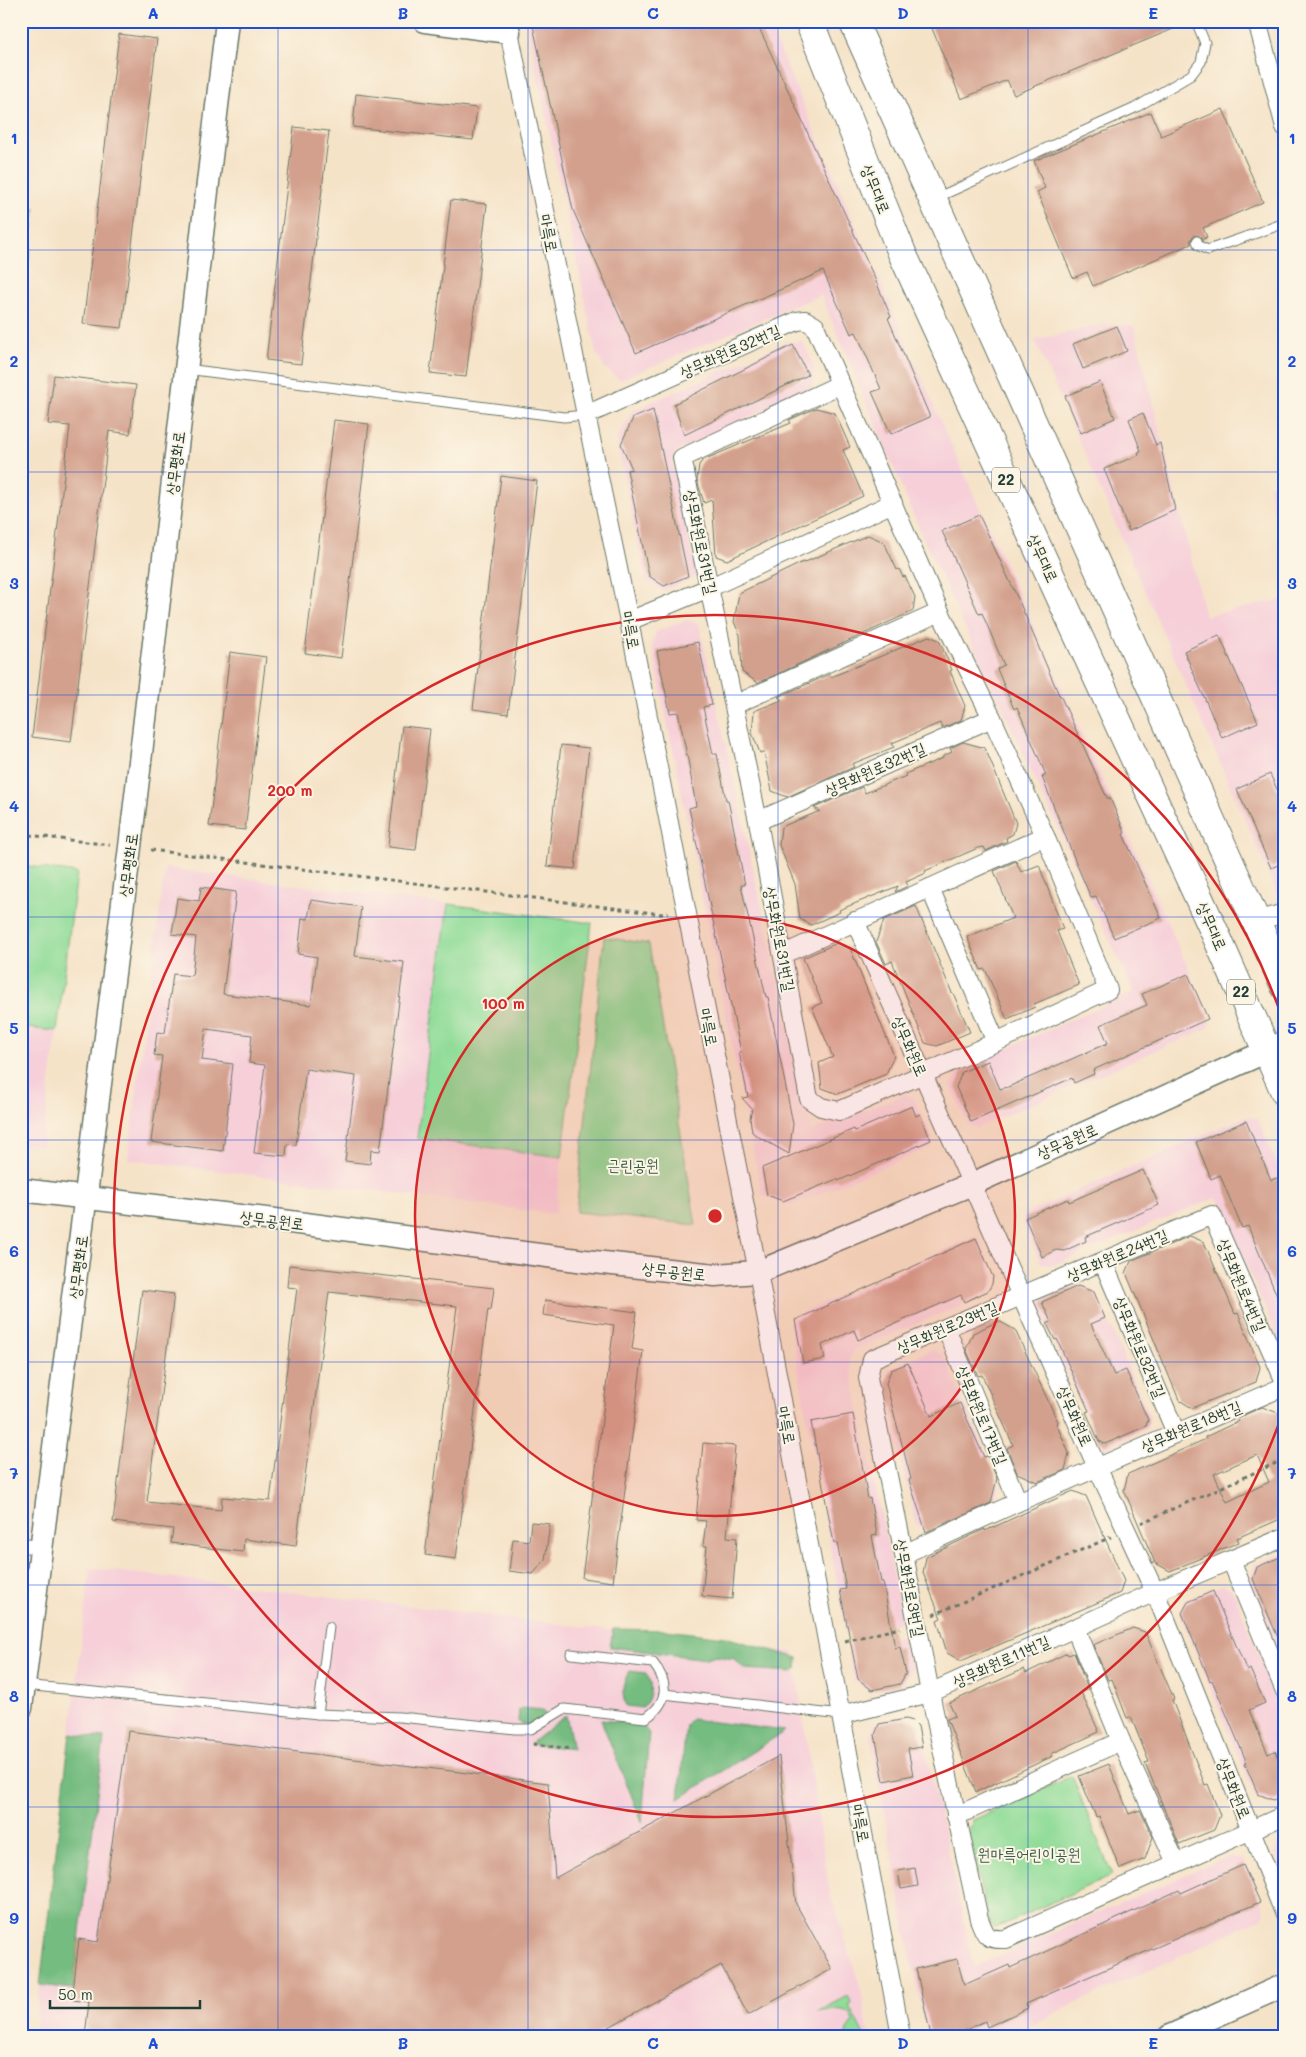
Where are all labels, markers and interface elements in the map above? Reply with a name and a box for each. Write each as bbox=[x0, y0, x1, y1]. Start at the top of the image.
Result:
text: A bbox=[147, 2, 159, 23]
text: B bbox=[398, 2, 408, 23]
text: C bbox=[647, 2, 659, 23]
text: D bbox=[897, 2, 909, 23]
text: E bbox=[1148, 2, 1158, 23]
text: 1 bbox=[10, 127, 18, 148]
text: 1 bbox=[1288, 127, 1296, 148]
street label: 상무대로 bbox=[857, 161, 896, 217]
street label: 마륵로 bbox=[535, 212, 563, 254]
street label: 상무화원로32번길 bbox=[676, 319, 784, 382]
text: 2 bbox=[10, 350, 19, 371]
text: 2 bbox=[1288, 350, 1297, 371]
street label: 상무평화로 bbox=[160, 430, 189, 496]
road number: 22 bbox=[992, 468, 1020, 492]
street label: 상무화원로31번길 bbox=[680, 488, 723, 596]
street label: 상무대로 bbox=[1023, 530, 1064, 586]
text: 3 bbox=[9, 572, 19, 593]
text: 3 bbox=[1287, 572, 1297, 593]
street label: 마륵로 bbox=[617, 609, 645, 651]
street label: 상무화원로32번길 bbox=[821, 737, 929, 800]
text: 200 m bbox=[268, 780, 313, 800]
text: 4 bbox=[9, 795, 19, 816]
text: 4 bbox=[1287, 795, 1297, 816]
street label: 상무평화로 bbox=[113, 832, 142, 898]
street label: 상무화원로31번길 bbox=[760, 885, 801, 993]
street label: 상무대로 bbox=[1192, 898, 1233, 954]
road number: 22 bbox=[1227, 980, 1255, 1004]
text: 100 m bbox=[481, 993, 525, 1013]
street label: 마륵로 bbox=[695, 1006, 723, 1048]
street label: 상무화원로 bbox=[888, 1012, 933, 1079]
text: 5 bbox=[9, 1017, 19, 1038]
text: 5 bbox=[1287, 1017, 1297, 1038]
street label: 상무공원로 bbox=[1033, 1118, 1100, 1163]
park label: 근린공원 bbox=[607, 1154, 659, 1175]
street label: 상무공원로 bbox=[239, 1205, 305, 1234]
centre of rings bbox=[706, 1207, 724, 1225]
street label: 상무화원로24번길 bbox=[1063, 1224, 1171, 1285]
street label: 상무평화로 bbox=[63, 1234, 92, 1300]
street label: 상무화원로4번길 bbox=[1213, 1235, 1272, 1335]
text: 6 bbox=[9, 1240, 19, 1261]
text: 6 bbox=[1287, 1240, 1297, 1261]
street label: 상무공원로 bbox=[641, 1257, 707, 1284]
street label: 상무화원로32번길 bbox=[1110, 1293, 1171, 1401]
street label: 상무화원로23번길 bbox=[893, 1296, 1001, 1357]
street label: 상무화원로17번길 bbox=[952, 1362, 1013, 1468]
street label: 상무화원로 bbox=[1053, 1382, 1098, 1449]
street label: 상무화원로18번길 bbox=[1137, 1395, 1244, 1456]
street label: 마륵로 bbox=[773, 1404, 801, 1446]
text: 7 bbox=[10, 1462, 19, 1483]
text: 7 bbox=[1288, 1462, 1297, 1483]
street label: 상무화원로3번길 bbox=[891, 1537, 930, 1639]
street label: 상무화원로11번길 bbox=[949, 1630, 1053, 1691]
text: 8 bbox=[9, 1685, 19, 1706]
text: 8 bbox=[1287, 1685, 1297, 1706]
street label: 상무화원로 bbox=[1213, 1754, 1256, 1822]
street label: 마륵로 bbox=[847, 1802, 875, 1844]
park label: 원마륵어린이공원 bbox=[978, 1843, 1081, 1864]
text: 9 bbox=[9, 1907, 19, 1928]
text: 9 bbox=[1287, 1907, 1297, 1928]
scale bar bbox=[50, 1977, 200, 2009]
text: 50 m bbox=[58, 1984, 93, 2004]
text: A bbox=[147, 2032, 159, 2053]
text: B bbox=[398, 2032, 408, 2053]
text: C bbox=[647, 2032, 659, 2053]
text: D bbox=[897, 2032, 909, 2053]
text: E bbox=[1148, 2032, 1158, 2053]

